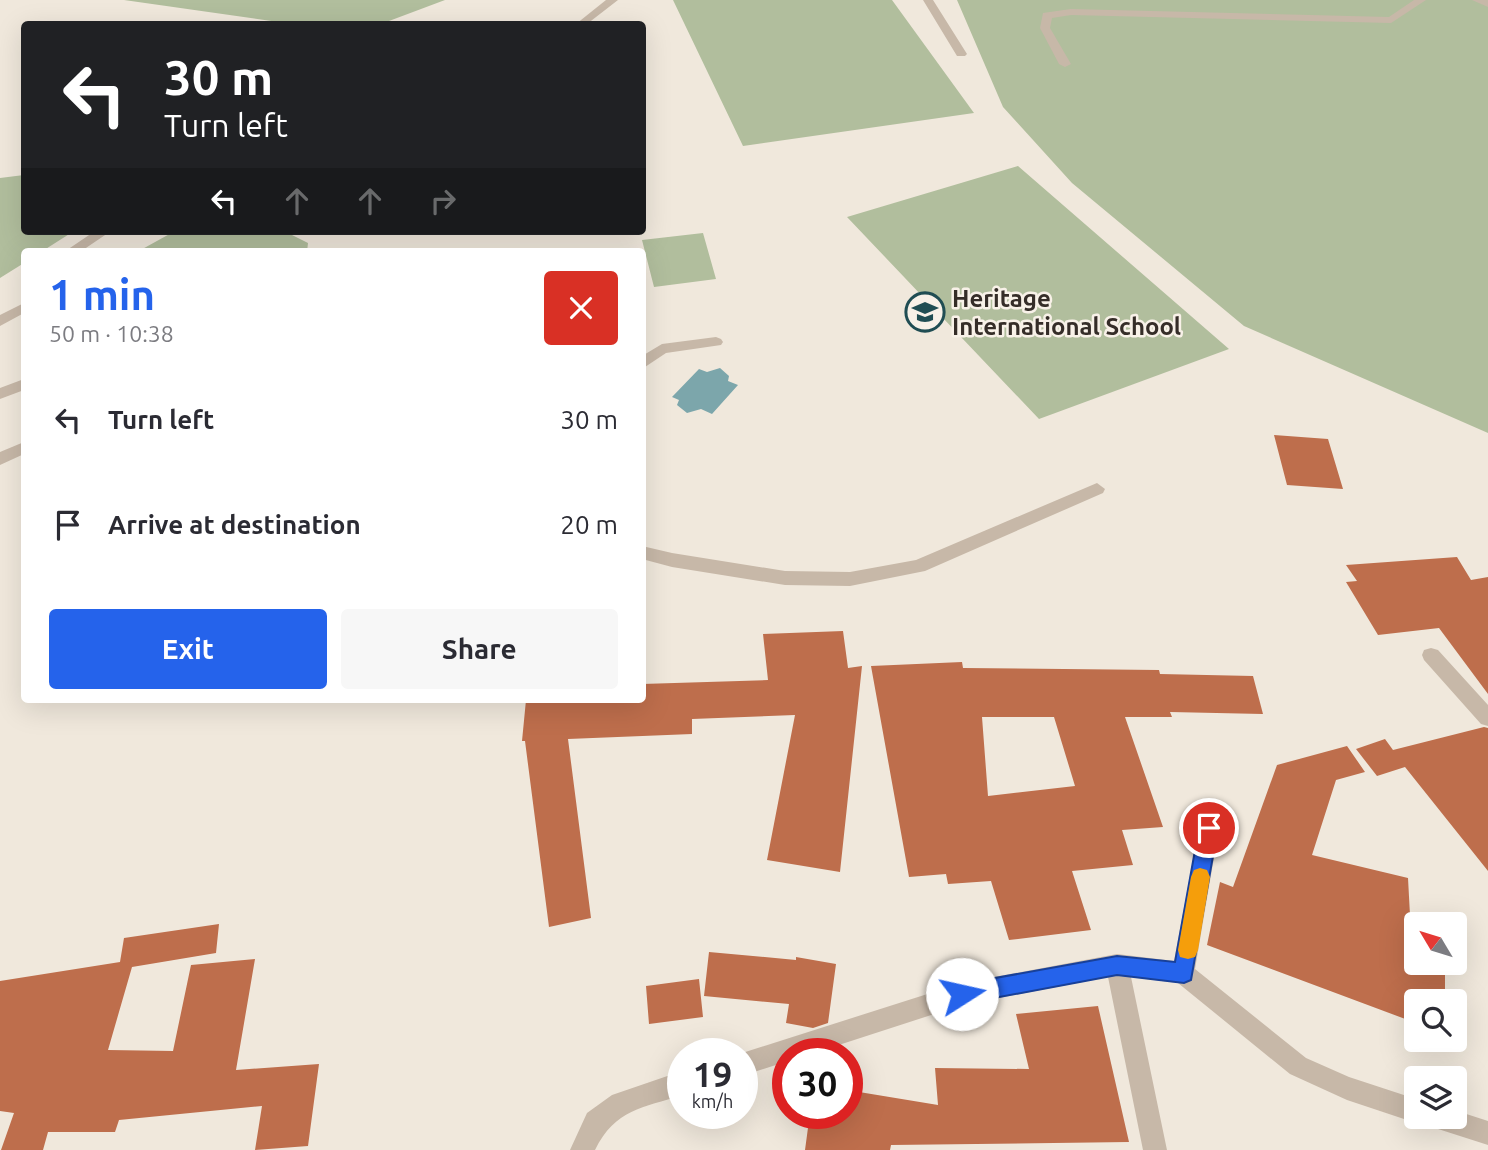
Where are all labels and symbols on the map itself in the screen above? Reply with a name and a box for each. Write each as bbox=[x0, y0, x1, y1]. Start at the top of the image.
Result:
place label: Heritage International School bbox=[952, 285, 1181, 340]
school or university icon: Heritage International School bbox=[904, 291, 946, 333]
pin bbox=[1179, 798, 1239, 858]
north arrow bbox=[1404, 912, 1466, 975]
position arrow bbox=[925, 957, 999, 1031]
speed limit sign: 30 bbox=[772, 1038, 863, 1129]

